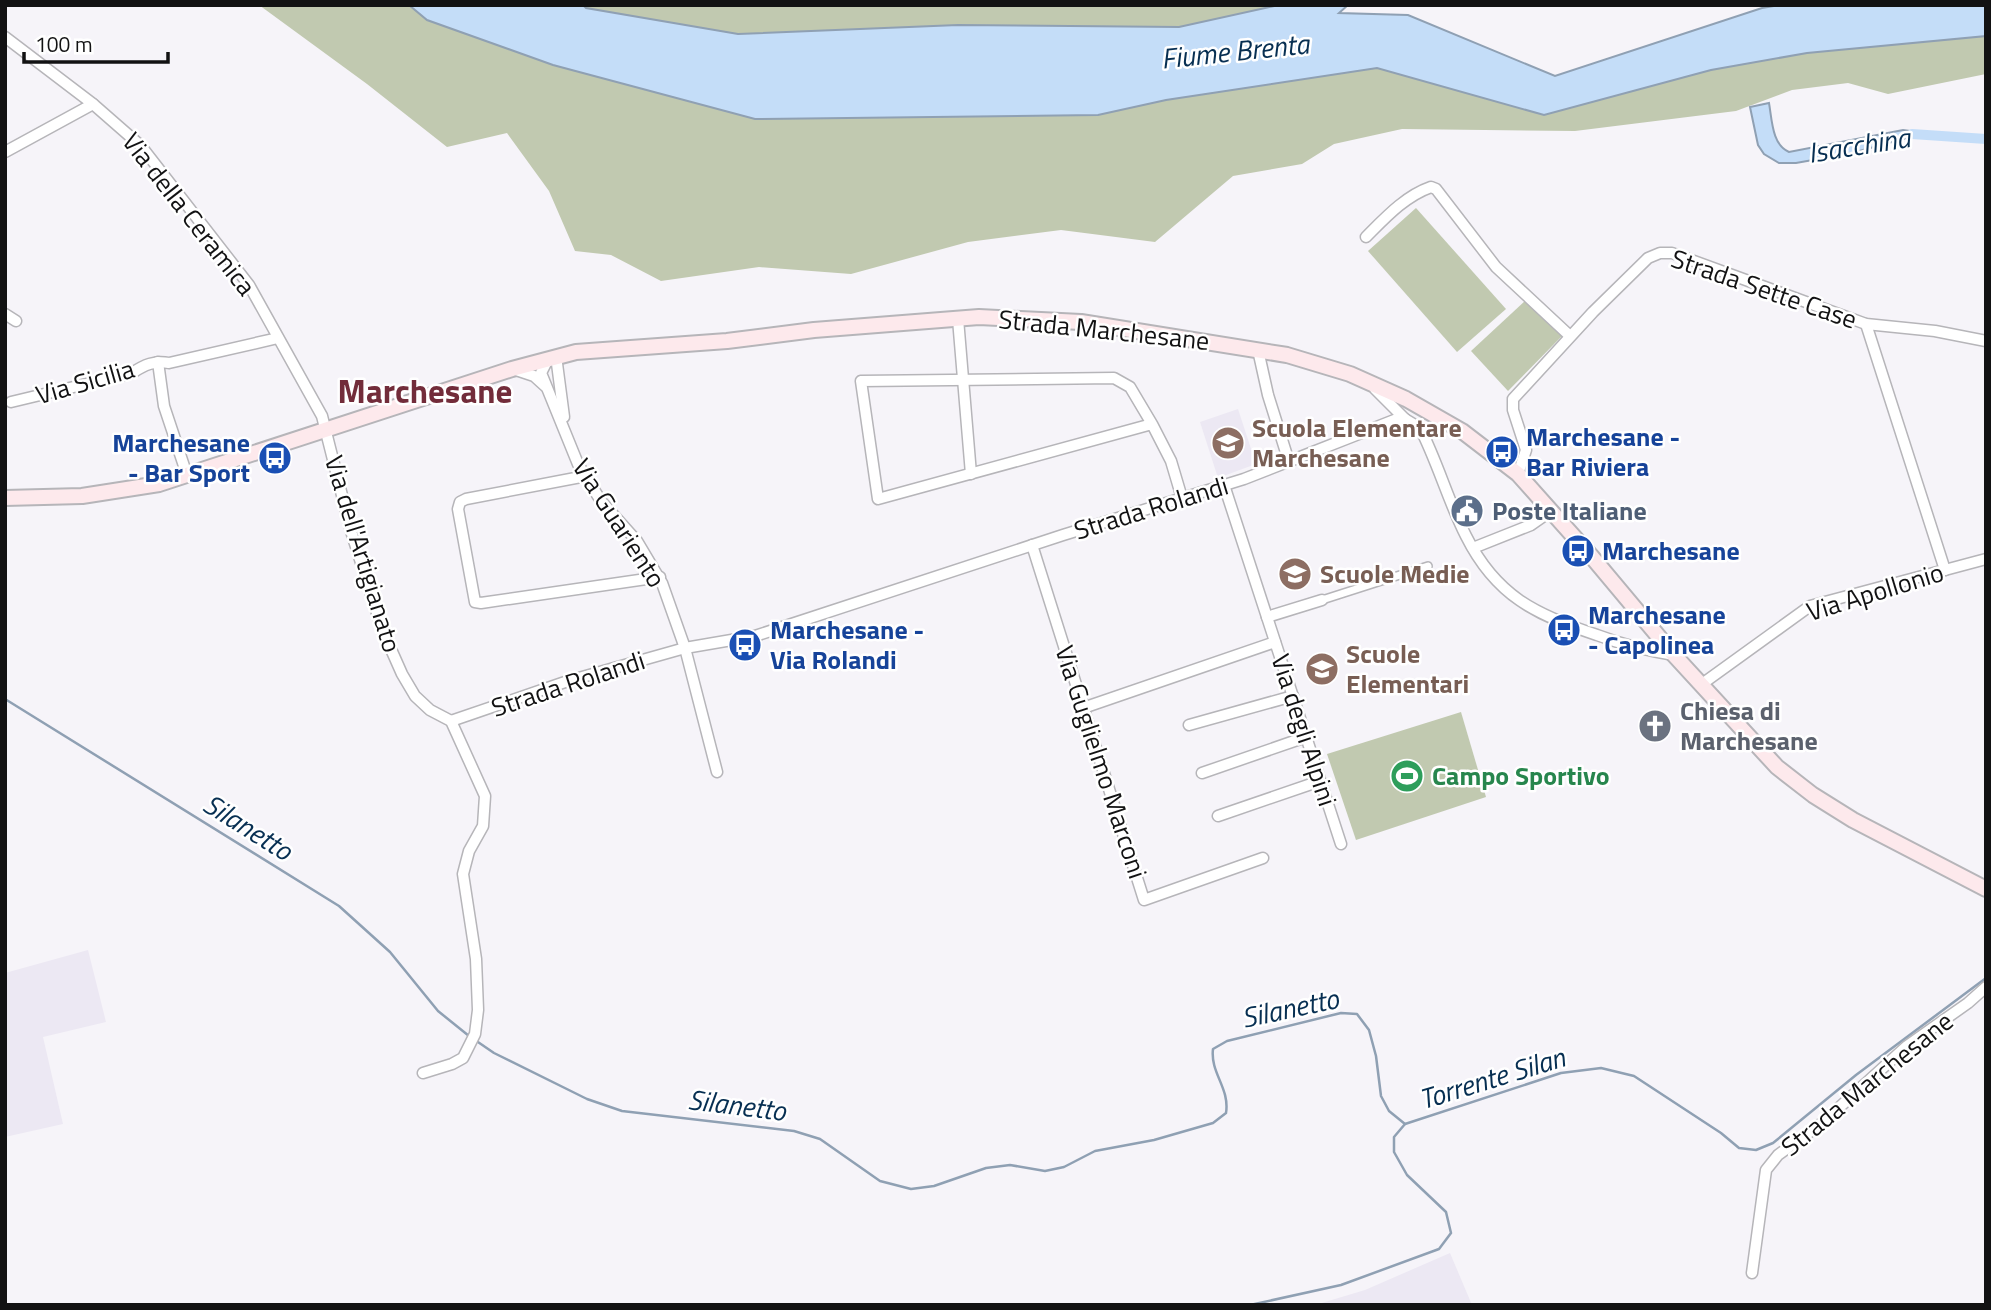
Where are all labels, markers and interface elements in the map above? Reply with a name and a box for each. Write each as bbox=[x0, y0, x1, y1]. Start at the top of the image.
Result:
scale bar bbox=[24, 21, 168, 65]
water label: Fiume Brenta bbox=[1159, 21, 1313, 80]
text: 100 m bbox=[35, 28, 92, 60]
water label: Isacchina bbox=[1805, 115, 1915, 174]
street label: Via della Ceramica bbox=[113, 124, 266, 304]
street label: Strada Sette Case bbox=[1666, 238, 1862, 339]
street label: Strada Marchesane bbox=[997, 299, 1211, 360]
street label: Via Sicilia bbox=[31, 349, 139, 414]
district label: Marchesane bbox=[338, 366, 512, 416]
place label: Scuola Elementare Marchesane bbox=[1252, 408, 1462, 477]
place label: Marchesane - Bar Riviera bbox=[1526, 417, 1680, 486]
place label: Marchesane - Bar Sport bbox=[112, 423, 250, 492]
school or university icon: Scuola Elementare Marchesane bbox=[1209, 424, 1247, 462]
bus stop icon: Marchesane - Bar Riviera bbox=[1483, 433, 1521, 471]
bus stop icon: Marchesane - Bar Sport bbox=[256, 439, 294, 477]
street label: Via Guariento bbox=[563, 450, 676, 595]
street label: Via dell'Artigianato bbox=[315, 451, 412, 657]
street label: Strada Rolandi bbox=[1069, 466, 1233, 549]
place label: Poste Italiane bbox=[1492, 491, 1647, 530]
public building icon: Poste Italiane bbox=[1448, 492, 1486, 530]
place label: Marchesane bbox=[1602, 531, 1740, 570]
bus stop icon: Marchesane bbox=[1559, 532, 1597, 570]
street label: Via Apollonio bbox=[1801, 552, 1948, 631]
place label: Scuole Medie bbox=[1320, 554, 1470, 593]
school or university icon: Scuole Medie bbox=[1276, 555, 1314, 593]
place label: Marchesane - Capolinea bbox=[1588, 595, 1726, 664]
place label: Marchesane - Via Rolandi bbox=[770, 610, 924, 679]
bus stop icon: Marchesane - Capolinea bbox=[1545, 611, 1583, 649]
bus stop icon: Marchesane - Via Rolandi bbox=[726, 626, 764, 664]
place label: Scuole Elementari bbox=[1346, 634, 1469, 703]
street label: Strada Rolandi bbox=[486, 640, 650, 727]
street label: Via Guglielmo Marconi bbox=[1045, 640, 1158, 883]
street label: Via degli Alpini bbox=[1262, 649, 1347, 811]
school or university icon: Scuole Elementari bbox=[1303, 650, 1341, 688]
place label: Chiesa di Marchesane bbox=[1680, 691, 1818, 760]
church icon: Chiesa di Marchesane bbox=[1636, 707, 1674, 745]
place label: Campo Sportivo bbox=[1432, 756, 1609, 795]
sports icon: Campo Sportivo bbox=[1388, 757, 1426, 795]
water label: Silanetto bbox=[195, 782, 302, 871]
water label: Silanetto bbox=[1237, 976, 1344, 1039]
street label: Strada Marchesane bbox=[1772, 1002, 1961, 1165]
water label: Torrente Silan bbox=[1414, 1035, 1571, 1120]
water label: Silanetto bbox=[686, 1077, 790, 1132]

